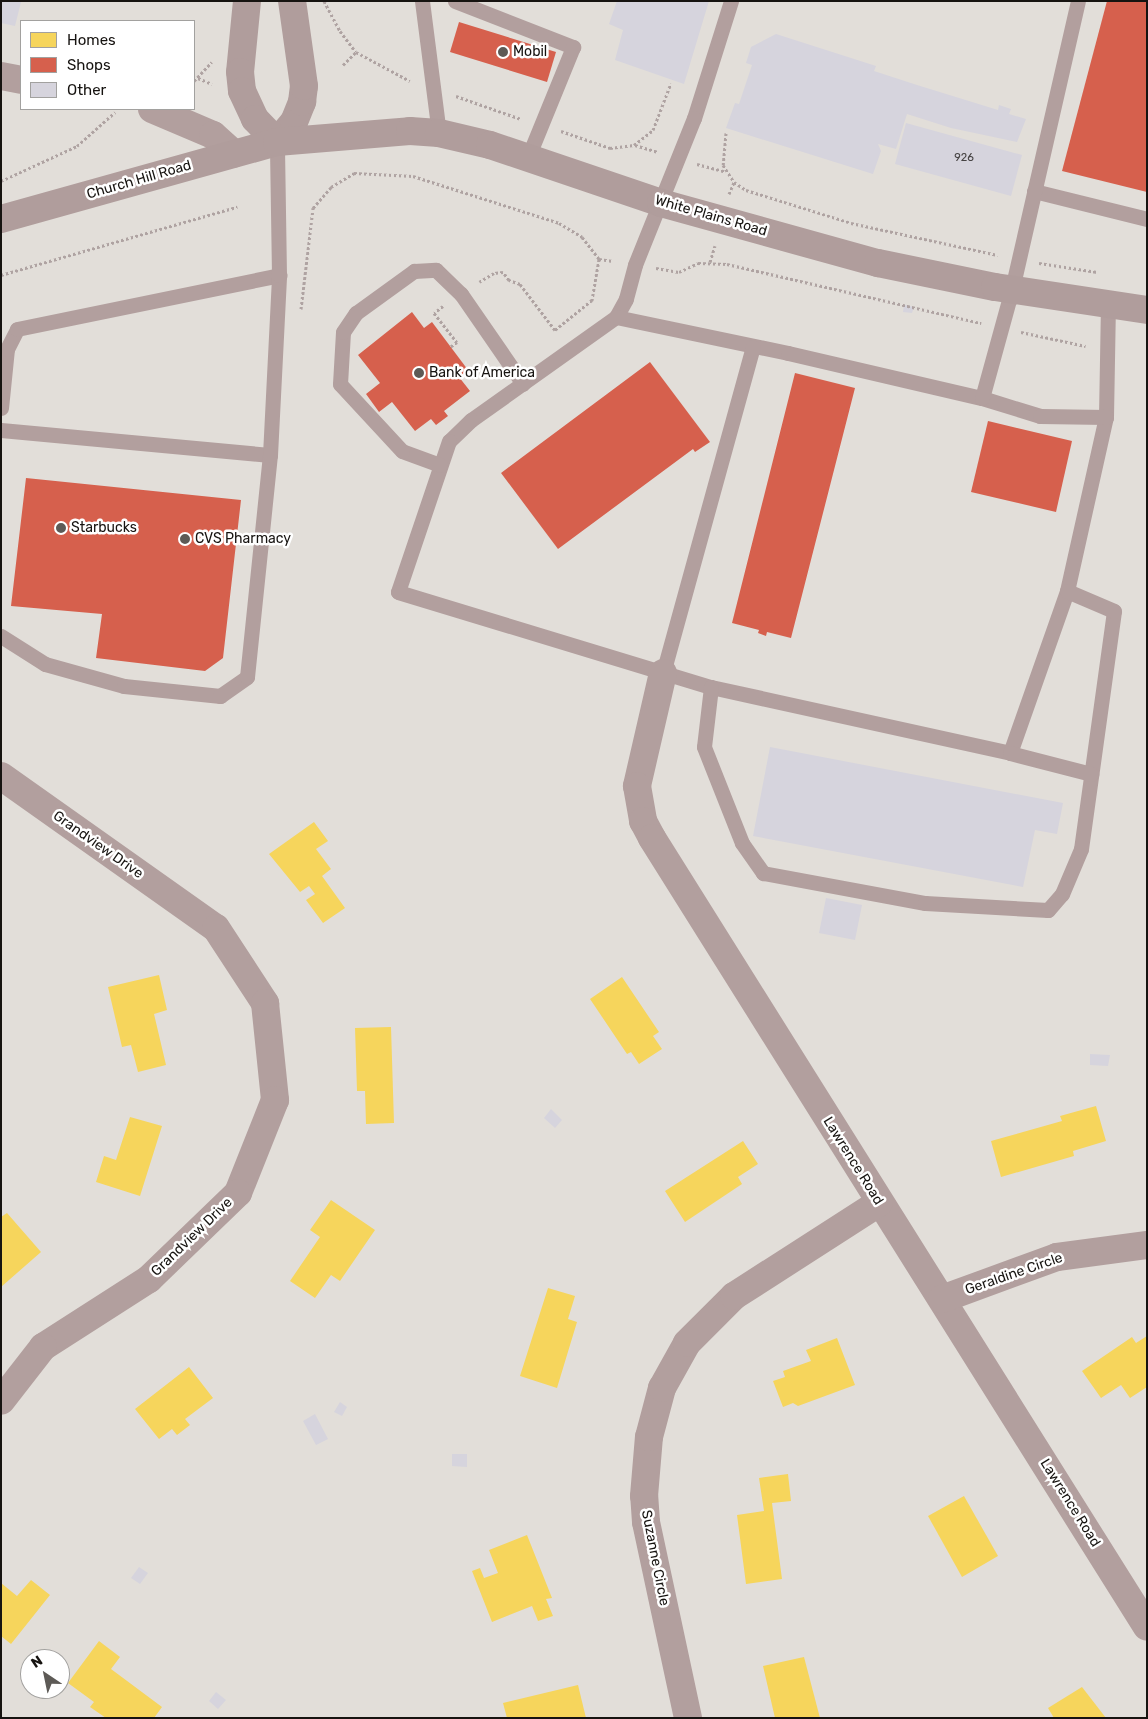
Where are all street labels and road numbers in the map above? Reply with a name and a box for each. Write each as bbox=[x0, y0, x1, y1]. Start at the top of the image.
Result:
street label: Church Hill Road bbox=[85, 157, 193, 203]
street label: White Plains Road bbox=[653, 192, 769, 240]
street label: Grandview Drive bbox=[50, 808, 146, 882]
street label: Lawrence Road bbox=[819, 1114, 887, 1208]
street label: Grandview Drive bbox=[148, 1194, 236, 1280]
street label: Geraldine Circle bbox=[963, 1249, 1065, 1299]
street label: Lawrence Road bbox=[1036, 1456, 1104, 1550]
street label: Suzanne Circle bbox=[637, 1509, 673, 1607]

